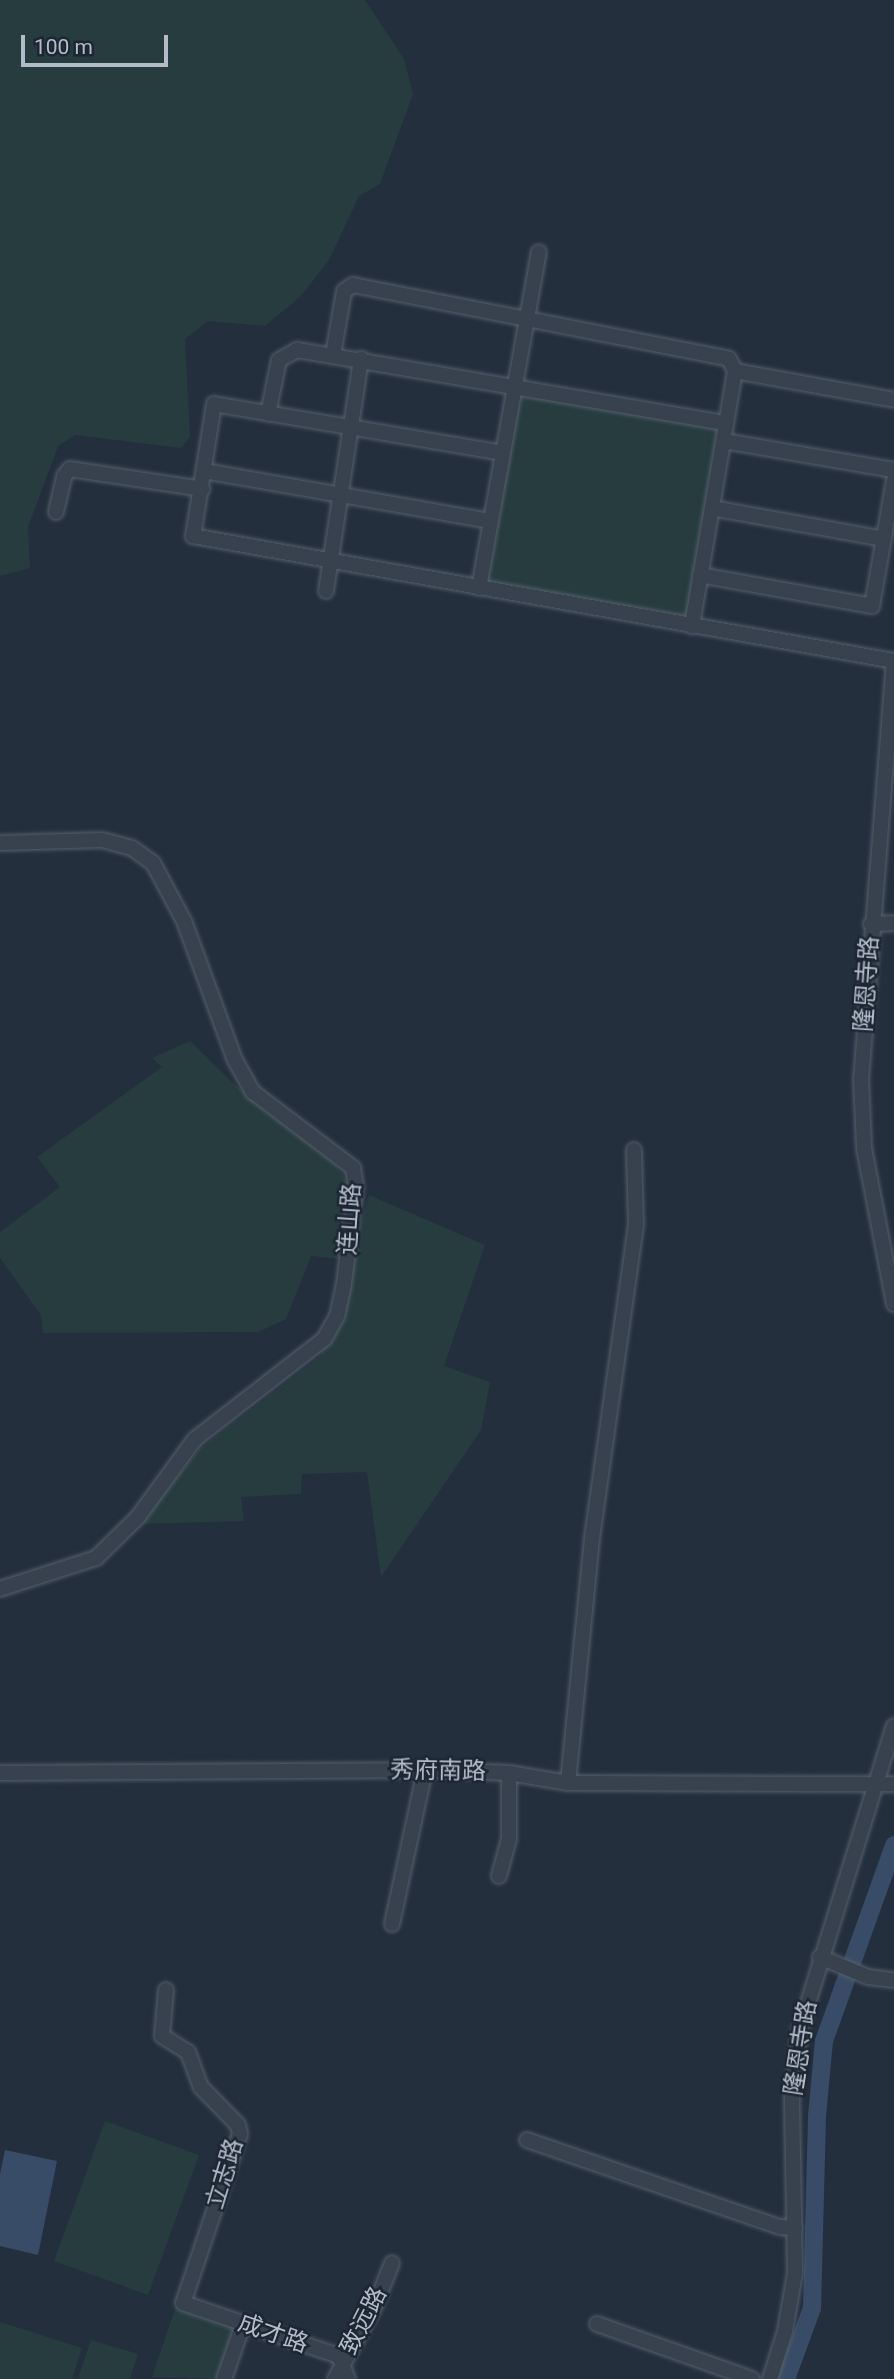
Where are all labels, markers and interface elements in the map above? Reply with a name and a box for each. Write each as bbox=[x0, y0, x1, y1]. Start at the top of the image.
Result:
scale bar bbox=[24, 21, 172, 65]
text: 100 m bbox=[34, 35, 93, 59]
street label: 隆恩寺路 bbox=[849, 935, 885, 1033]
street label: 连山路 bbox=[333, 1182, 367, 1256]
street label: 秀府南路 bbox=[390, 1756, 486, 1786]
street label: 隆恩寺路 bbox=[779, 1998, 823, 2098]
street label: 立志路 bbox=[201, 2135, 249, 2213]
street label: 致远路 bbox=[335, 2282, 393, 2360]
street label: 成才路 bbox=[234, 2309, 312, 2359]

